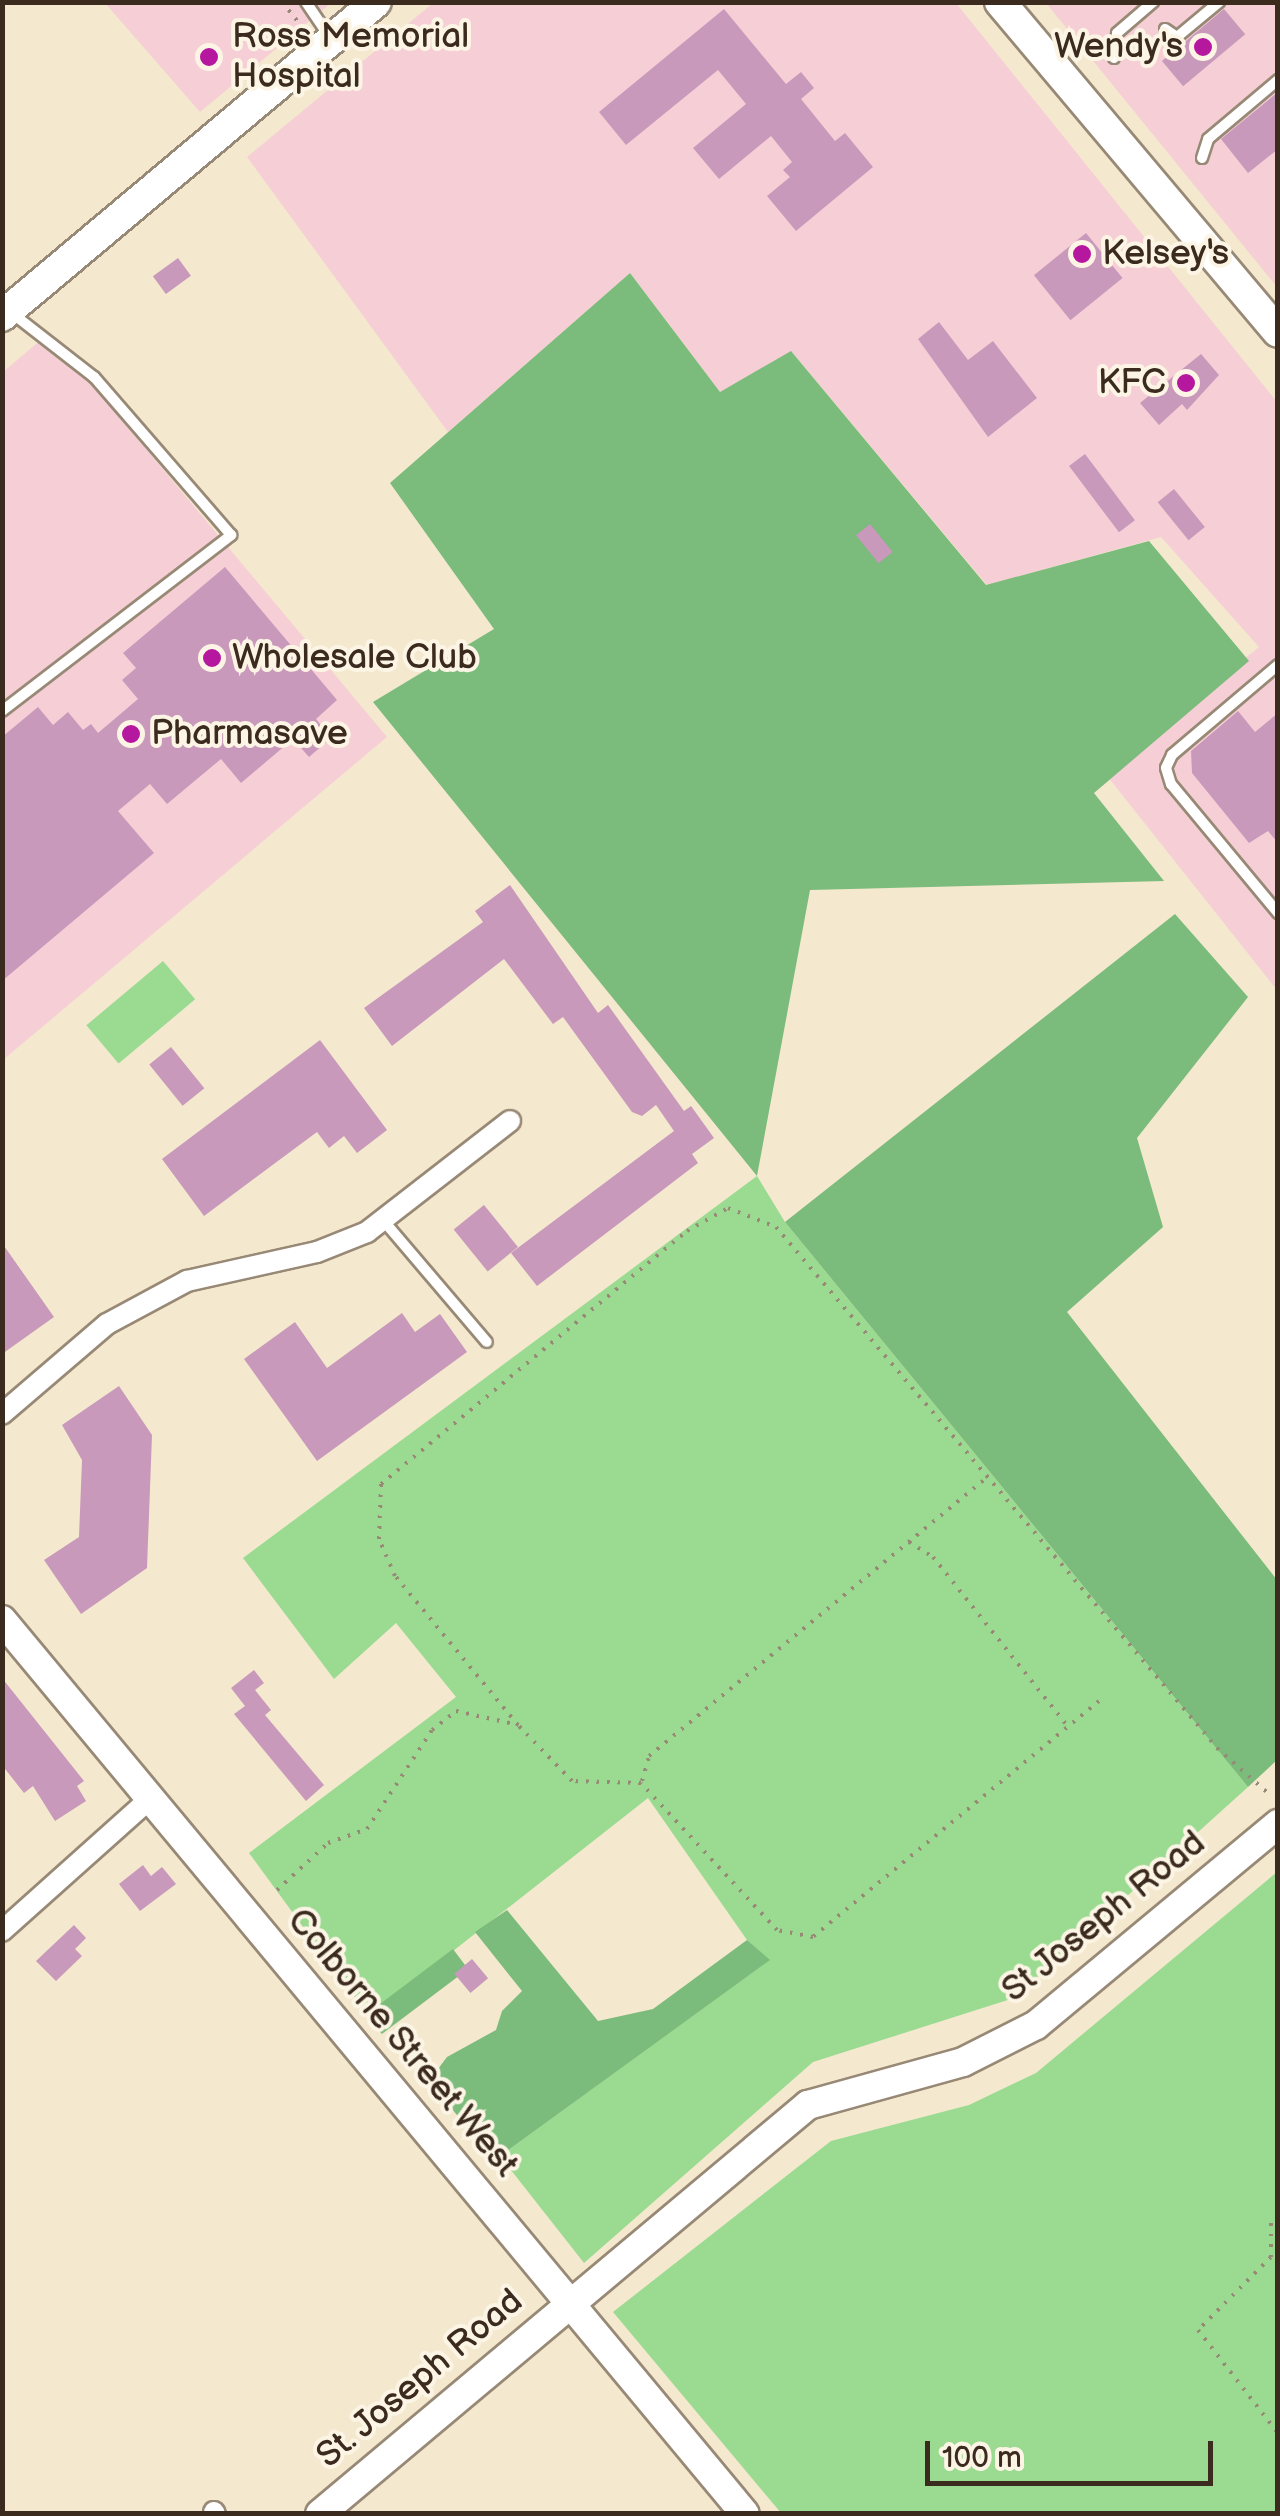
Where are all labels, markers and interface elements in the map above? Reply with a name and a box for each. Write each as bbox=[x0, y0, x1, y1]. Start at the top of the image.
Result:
place label: Ross Memorial Hospital bbox=[232, 16, 469, 98]
place label: Wendy's bbox=[1054, 26, 1183, 68]
marker: Wendy's bbox=[1192, 36, 1214, 58]
marker: Ross Memorial Hospital bbox=[196, 44, 222, 70]
place label: Kelsey's bbox=[1102, 233, 1229, 275]
marker: Kelsey's bbox=[1071, 243, 1093, 265]
place label: KFC bbox=[1098, 362, 1166, 404]
marker: KFC bbox=[1175, 372, 1197, 394]
place label: Wholesale Club bbox=[232, 637, 477, 679]
marker: Wholesale Club bbox=[201, 647, 223, 669]
place label: Pharmasave bbox=[151, 713, 348, 755]
marker: Pharmasave bbox=[120, 723, 142, 745]
street label: St Joseph Road bbox=[993, 1822, 1215, 2012]
street label: Colborne Street West bbox=[277, 1900, 527, 2186]
street label: St. Joseph Road bbox=[308, 2280, 532, 2478]
scale bar bbox=[930, 2421, 1218, 2483]
text: 100 m bbox=[942, 2440, 1022, 2476]

